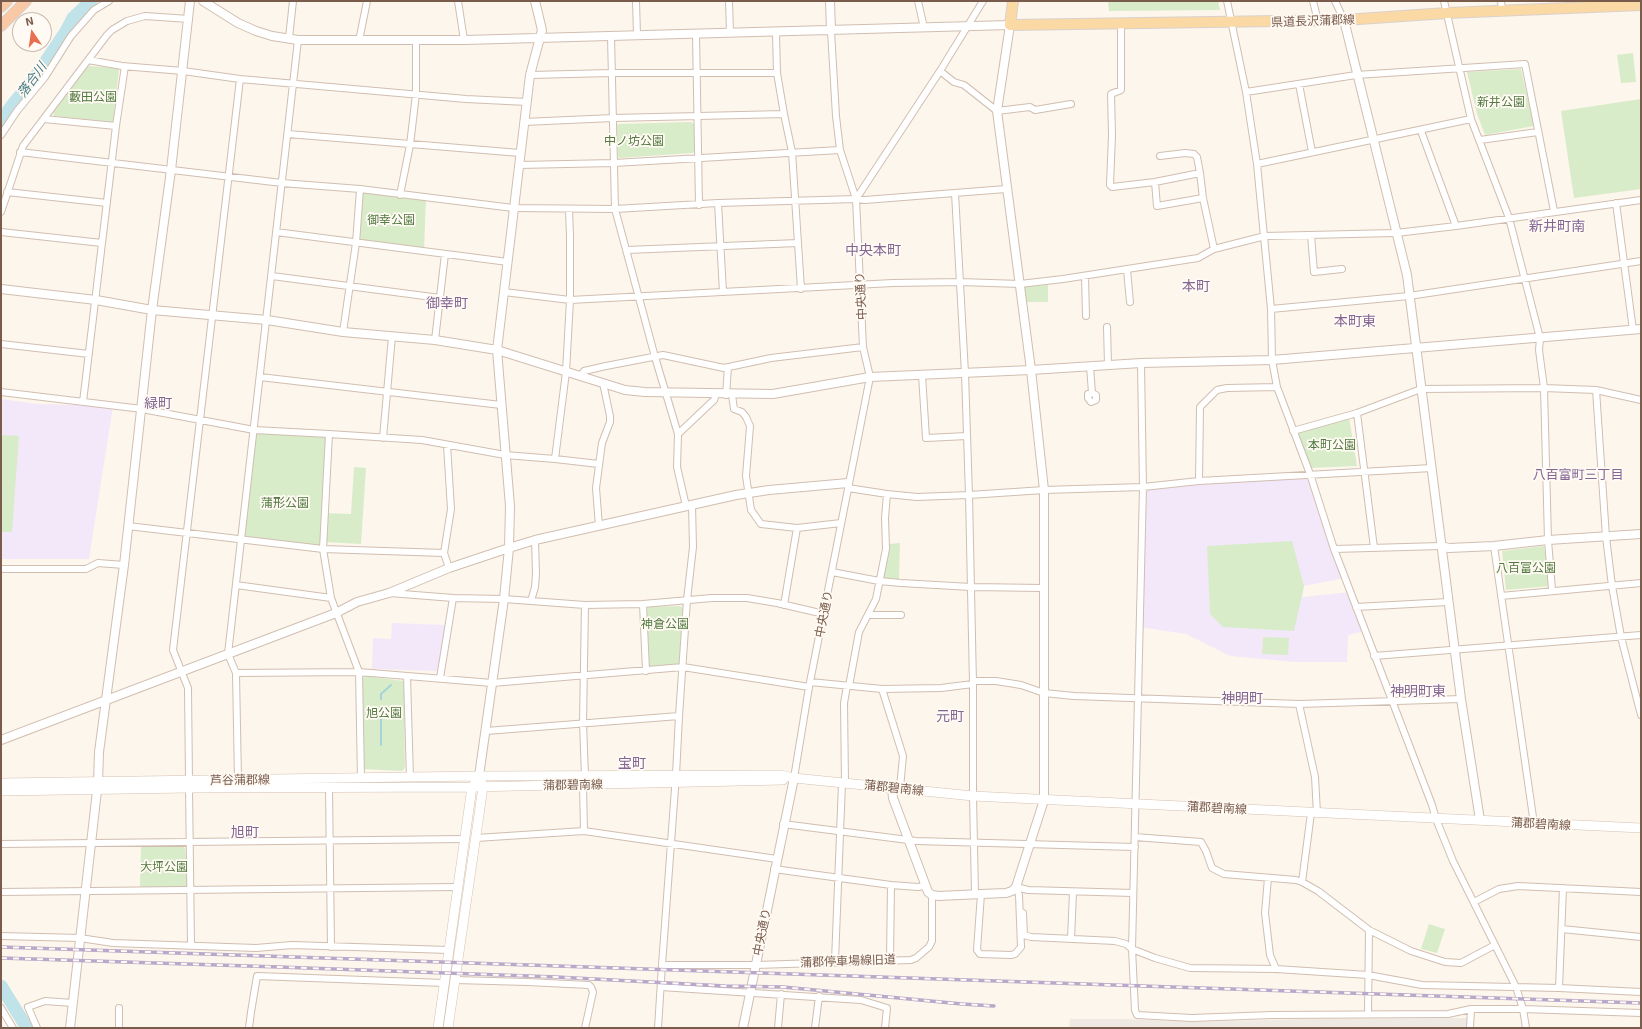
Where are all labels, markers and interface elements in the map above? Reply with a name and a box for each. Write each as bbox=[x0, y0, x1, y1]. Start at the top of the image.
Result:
north arrow bbox=[12, 12, 52, 52]
street label: 県道長沢蒲郡線 bbox=[1271, 12, 1355, 30]
text: N bbox=[24, 14, 35, 28]
water label: 落合川 bbox=[14, 60, 50, 100]
park label: 藪田公園 bbox=[69, 90, 117, 104]
park label: 新井公園 bbox=[1477, 95, 1525, 109]
park label: 中ノ坊公園 bbox=[604, 134, 664, 148]
park label: 御幸公園 bbox=[367, 213, 415, 227]
district label: 新井町南 bbox=[1529, 218, 1585, 234]
district label: 中央本町 bbox=[845, 242, 901, 258]
street label: 中央通り bbox=[853, 272, 869, 320]
district label: 本町 bbox=[1182, 278, 1210, 294]
district label: 御幸町 bbox=[426, 295, 468, 311]
district label: 本町東 bbox=[1334, 313, 1376, 329]
district label: 緑町 bbox=[144, 395, 172, 411]
park label: 本町公園 bbox=[1308, 438, 1356, 452]
district label: 八百富町三丁目 bbox=[1533, 467, 1623, 483]
park label: 蒲形公園 bbox=[261, 496, 309, 510]
park label: 八百富公園 bbox=[1496, 561, 1556, 575]
street label: 中央通り bbox=[812, 589, 836, 639]
park label: 神倉公園 bbox=[641, 617, 689, 631]
district label: 神明町東 bbox=[1390, 683, 1446, 699]
district label: 神明町 bbox=[1221, 690, 1263, 706]
park label: 旭公園 bbox=[366, 706, 402, 720]
district label: 元町 bbox=[936, 708, 964, 724]
district label: 宝町 bbox=[618, 755, 646, 771]
street label: 芦谷蒲郡線 bbox=[210, 772, 270, 788]
street label: 蒲郡碧南線 bbox=[543, 777, 603, 793]
street label: 蒲郡碧南線 bbox=[863, 778, 925, 798]
street label: 蒲郡碧南線 bbox=[1187, 799, 1247, 817]
street label: 蒲郡碧南線 bbox=[1511, 815, 1571, 833]
district label: 旭町 bbox=[231, 824, 259, 840]
park label: 大坪公園 bbox=[140, 860, 188, 874]
street label: 中央通り bbox=[750, 907, 774, 957]
street label: 蒲郡停車場線旧道 bbox=[800, 952, 896, 970]

